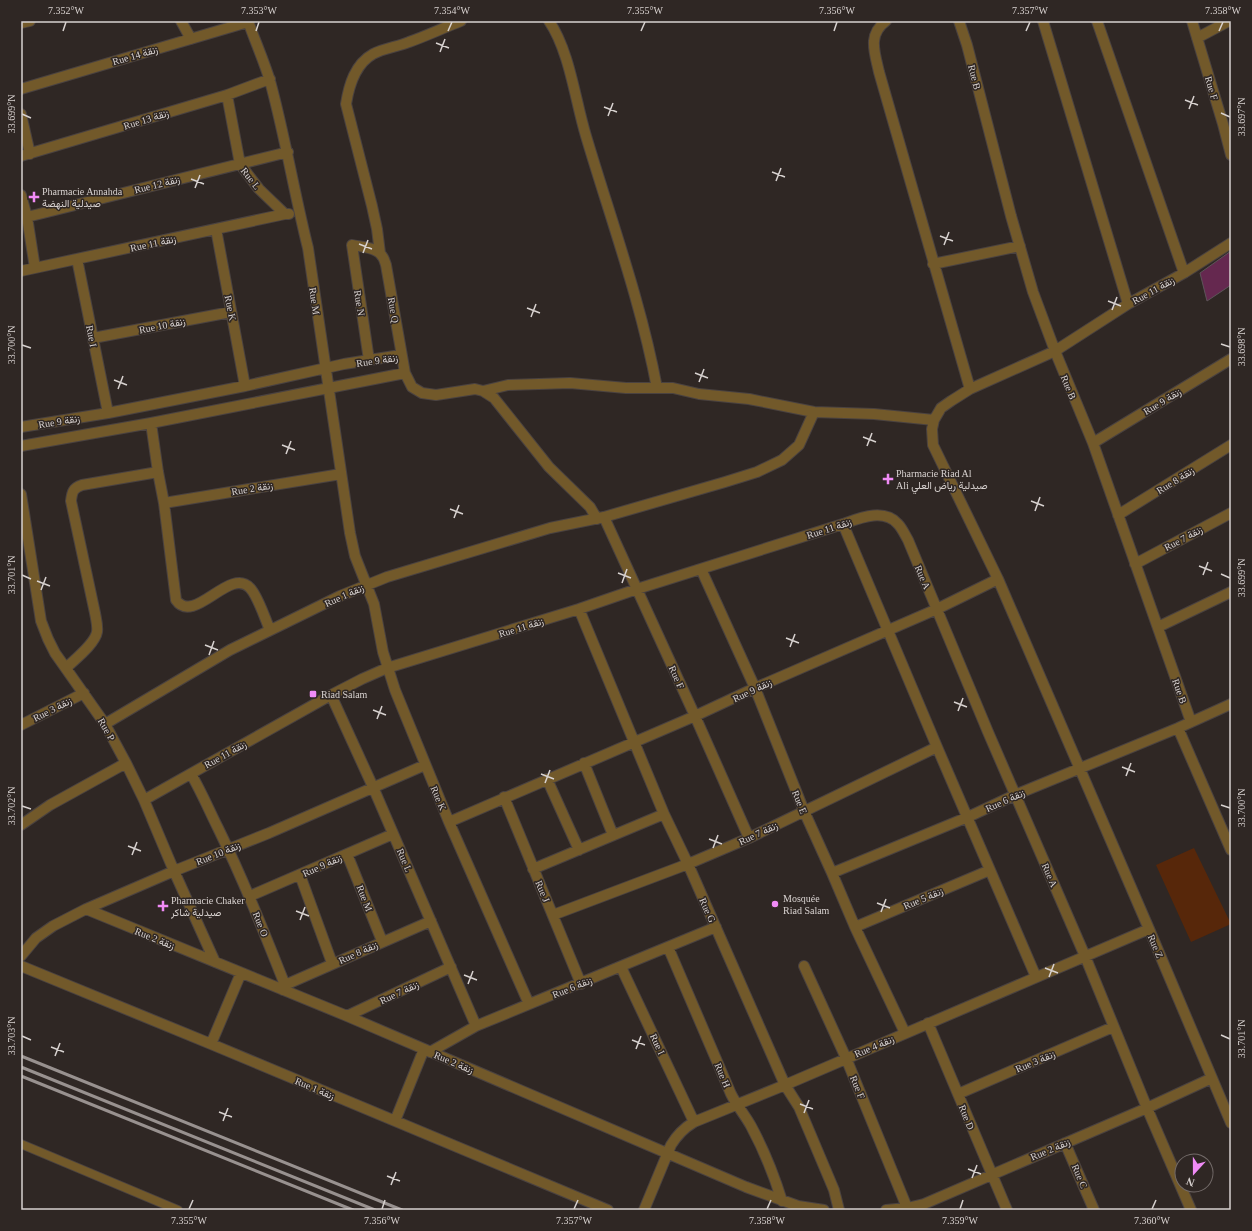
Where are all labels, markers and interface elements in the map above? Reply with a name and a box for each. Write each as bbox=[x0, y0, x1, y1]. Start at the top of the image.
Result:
text: 7.352°W bbox=[48, 5, 85, 16]
text: 7.353°W bbox=[241, 5, 278, 16]
text: 7.354°W bbox=[434, 5, 471, 16]
text: 7.355°W bbox=[627, 5, 664, 16]
text: 7.356°W bbox=[819, 5, 856, 16]
text: 7.357°W bbox=[1012, 5, 1049, 16]
text: 7.358°W bbox=[1205, 5, 1242, 16]
street label: Rue 14 زنقة bbox=[111, 44, 159, 68]
street label: Rue B bbox=[966, 64, 983, 91]
street label: Rue F bbox=[1203, 75, 1220, 102]
text: 33.699°N bbox=[6, 95, 17, 133]
text: 33.697°N bbox=[1236, 98, 1247, 136]
street label: Rue 13 زنقة bbox=[122, 107, 170, 133]
street label: Rue L bbox=[239, 165, 263, 191]
street label: Rue 12 زنقة bbox=[133, 173, 181, 196]
place label: Pharmacie Annahda صيدلية النهضة bbox=[42, 186, 123, 210]
marker: Pharmacie Annahda صيدلية النهضة bbox=[29, 192, 39, 202]
street label: Rue 11 زنقة bbox=[129, 233, 177, 255]
street label: Rue 11 زنقة bbox=[1130, 274, 1177, 307]
street label: Rue M bbox=[307, 287, 322, 316]
street label: Rue N bbox=[352, 289, 367, 317]
street label: Rue K bbox=[223, 294, 239, 323]
street label: Rue Q bbox=[386, 296, 401, 325]
street label: Rue 10 زنقة bbox=[138, 316, 186, 336]
street label: Rue I bbox=[84, 324, 99, 348]
text: 33.700°N bbox=[6, 326, 17, 364]
text: 33.698°N bbox=[1236, 328, 1247, 366]
street label: Rue 9 زنقة bbox=[356, 352, 399, 370]
street label: Rue B bbox=[1059, 373, 1078, 401]
street label: Rue 9 زنقة bbox=[1141, 386, 1184, 418]
street label: Rue 9 زنقة bbox=[38, 413, 81, 431]
street label: Rue 8 زنقة bbox=[1155, 465, 1196, 497]
place label: Pharmacie Riad Al Ali صيدلية رياض العلي bbox=[896, 468, 988, 494]
marker: Pharmacie Riad Al Ali صيدلية رياض العلي bbox=[883, 474, 893, 484]
street label: Rue 2 زنقة bbox=[231, 480, 274, 498]
street label: Rue 11 زنقة bbox=[805, 516, 853, 542]
street label: Rue 7 زنقة bbox=[1162, 524, 1205, 554]
text: 33.701°N bbox=[6, 556, 17, 594]
text: 33.699°N bbox=[1236, 559, 1247, 597]
street label: Rue A bbox=[913, 563, 933, 592]
street label: Rue 1 زنقة bbox=[323, 582, 366, 610]
street label: Rue 11 زنقة bbox=[497, 615, 545, 640]
street label: Rue F bbox=[667, 664, 687, 691]
street label: Rue 9 زنقة bbox=[731, 677, 774, 705]
street label: Rue B bbox=[1170, 677, 1189, 705]
marker: Riad Salam bbox=[308, 689, 318, 699]
place label: Riad Salam bbox=[321, 689, 368, 700]
street label: Rue 3 زنقة bbox=[31, 695, 74, 725]
street label: Rue P bbox=[96, 716, 118, 743]
street label: Rue 11 زنقة bbox=[202, 738, 249, 771]
street label: Rue K bbox=[428, 784, 449, 813]
text: 33.702°N bbox=[6, 787, 17, 825]
street label: Rue 6 زنقة bbox=[984, 787, 1027, 815]
street label: Rue E bbox=[790, 789, 809, 816]
text: 33.700°N bbox=[1236, 789, 1247, 827]
street label: Rue 7 زنقة bbox=[737, 820, 780, 848]
street label: Rue 10 زنقة bbox=[194, 840, 242, 868]
street label: Rue L bbox=[395, 847, 414, 874]
street label: Rue 9 زنقة bbox=[301, 852, 344, 880]
street label: Rue A bbox=[1040, 861, 1060, 890]
street label: Rue J bbox=[533, 879, 552, 904]
street label: Rue M bbox=[354, 883, 375, 913]
street label: Rue 5 زنقة bbox=[902, 885, 945, 913]
place label: Mosquée Riad Salam bbox=[783, 893, 830, 916]
place label: Pharmacie Chaker صيدلية شاكر bbox=[170, 895, 245, 919]
street label: Rue G bbox=[697, 896, 718, 924]
marker: Mosquée Riad Salam bbox=[770, 899, 780, 909]
marker: Pharmacie Chaker صيدلية شاكر bbox=[158, 901, 168, 911]
street label: Rue O bbox=[251, 910, 270, 938]
street label: Rue 2 زنقة bbox=[133, 926, 176, 952]
street label: Rue Z bbox=[1146, 933, 1165, 960]
street label: Rue 8 زنقة bbox=[337, 939, 380, 967]
street label: Rue 6 زنقة bbox=[551, 975, 594, 1001]
street label: Rue 7 زنقة bbox=[378, 979, 421, 1007]
text: 33.703°N bbox=[6, 1017, 17, 1055]
text: 33.701°N bbox=[1236, 1020, 1247, 1058]
street label: Rue I bbox=[648, 1032, 667, 1056]
street label: Rue 4 زنقة bbox=[853, 1033, 896, 1061]
street label: Rue 3 زنقة bbox=[1014, 1048, 1057, 1076]
street label: Rue 2 زنقة bbox=[432, 1049, 475, 1077]
street label: Rue H bbox=[712, 1061, 733, 1089]
street label: Rue F bbox=[848, 1074, 867, 1101]
street label: Rue 1 زنقة bbox=[293, 1075, 336, 1103]
street label: Rue D bbox=[957, 1103, 976, 1131]
street label: Rue 2 زنقة bbox=[1029, 1136, 1072, 1164]
north arrow bbox=[1174, 1153, 1214, 1193]
street label: Rue C bbox=[1070, 1162, 1090, 1190]
text: N bbox=[1185, 1175, 1196, 1189]
text: 7.355°W bbox=[171, 1215, 208, 1226]
text: 7.356°W bbox=[364, 1215, 401, 1226]
text: 7.357°W bbox=[556, 1215, 593, 1226]
text: 7.358°W bbox=[749, 1215, 786, 1226]
text: 7.359°W bbox=[942, 1215, 979, 1226]
text: 7.360°W bbox=[1134, 1215, 1171, 1226]

